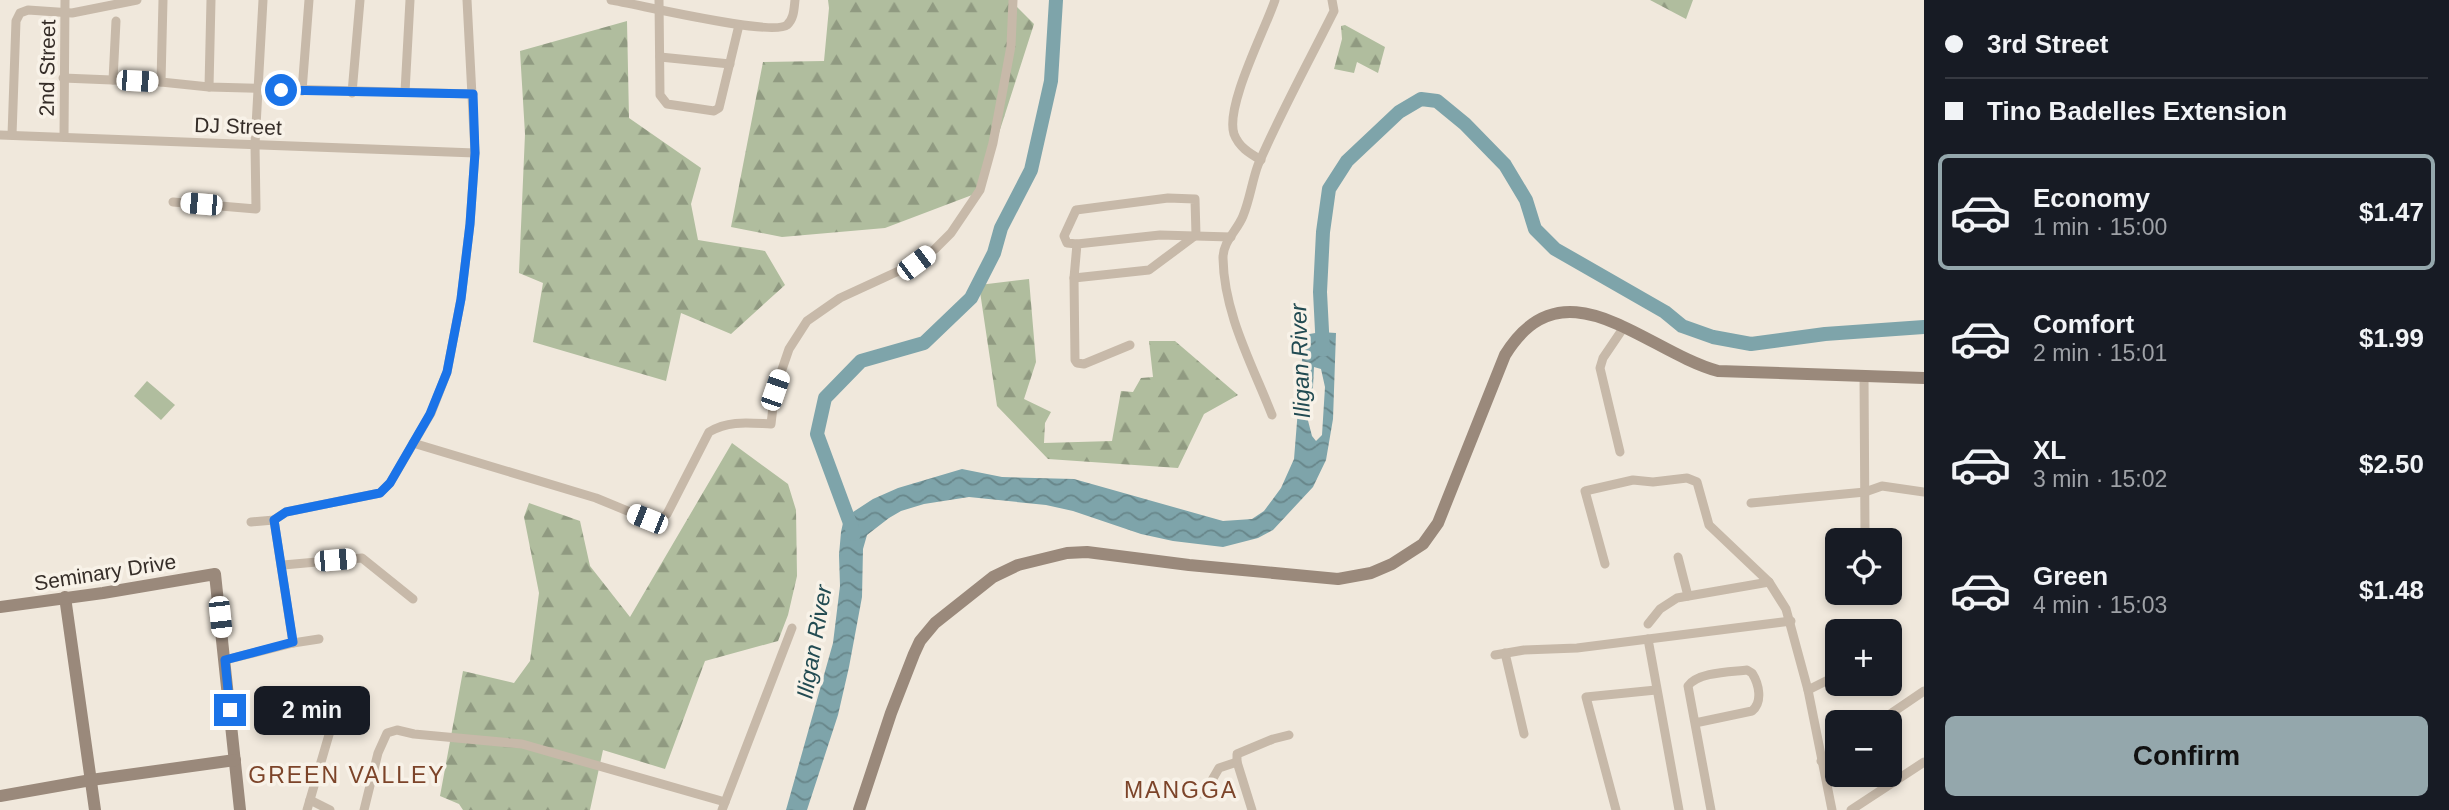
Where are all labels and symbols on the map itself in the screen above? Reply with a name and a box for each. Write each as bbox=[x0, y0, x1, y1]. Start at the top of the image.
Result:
street label: 2nd Street bbox=[35, 19, 59, 117]
car bbox=[116, 69, 159, 93]
route start bbox=[265, 74, 297, 106]
street label: DJ Street bbox=[194, 113, 282, 139]
car bbox=[180, 192, 223, 216]
car bbox=[893, 242, 940, 284]
water label: Iligan River bbox=[1285, 302, 1315, 419]
car bbox=[759, 367, 792, 413]
car bbox=[624, 501, 671, 537]
car bbox=[314, 548, 357, 572]
street label: Seminary Drive bbox=[32, 549, 178, 595]
water label: Iligan River bbox=[791, 582, 837, 701]
car bbox=[208, 595, 233, 639]
callout: 2 min bbox=[254, 686, 370, 734]
route end bbox=[214, 694, 246, 726]
district label: GREEN VALLEY bbox=[248, 762, 446, 788]
district label: MANGGA bbox=[1124, 777, 1238, 803]

